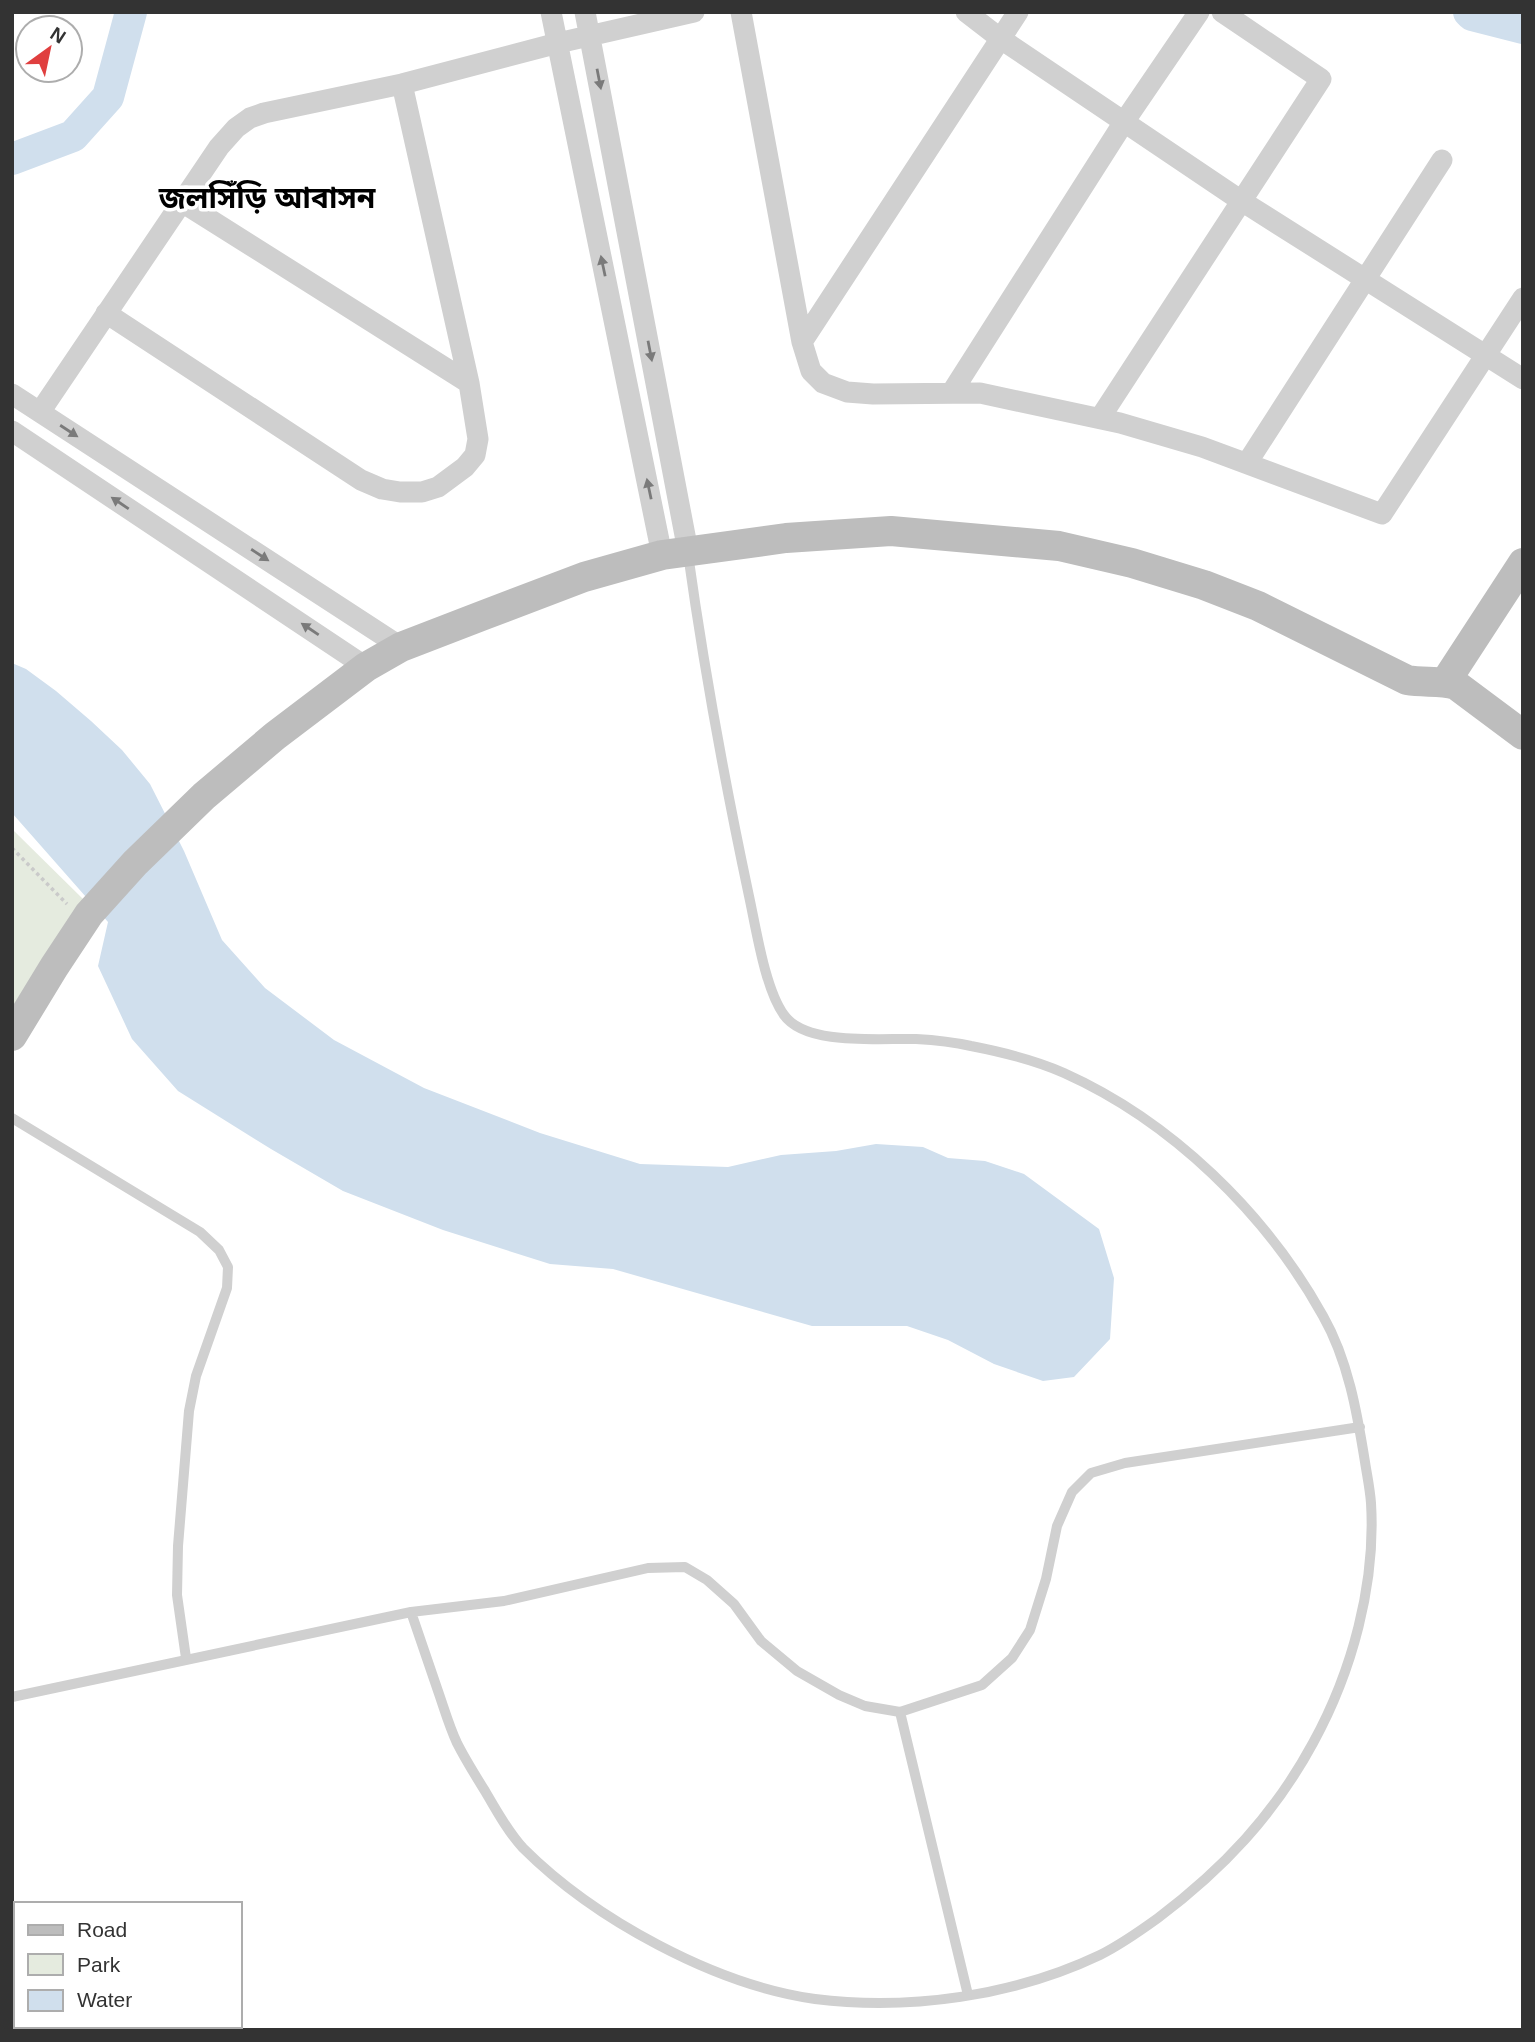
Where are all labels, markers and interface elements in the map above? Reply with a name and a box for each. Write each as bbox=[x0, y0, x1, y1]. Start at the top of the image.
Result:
north arrow bbox=[14, 14, 84, 84]
text: N bbox=[47, 23, 69, 48]
one-way arrow bbox=[594, 68, 605, 90]
district label: জলসিঁড়ি আবাসন bbox=[158, 180, 376, 214]
one-way arrow bbox=[598, 255, 609, 277]
one-way arrow bbox=[645, 340, 656, 362]
one-way arrow bbox=[60, 425, 79, 438]
one-way arrow bbox=[643, 478, 654, 500]
one-way arrow bbox=[111, 497, 130, 510]
one-way arrow bbox=[250, 549, 270, 562]
one-way arrow bbox=[300, 623, 319, 636]
legend bbox=[14, 1902, 242, 2028]
text: Road bbox=[77, 1918, 127, 1941]
text: Park bbox=[77, 1953, 121, 1976]
text: Water bbox=[77, 1988, 132, 2011]

